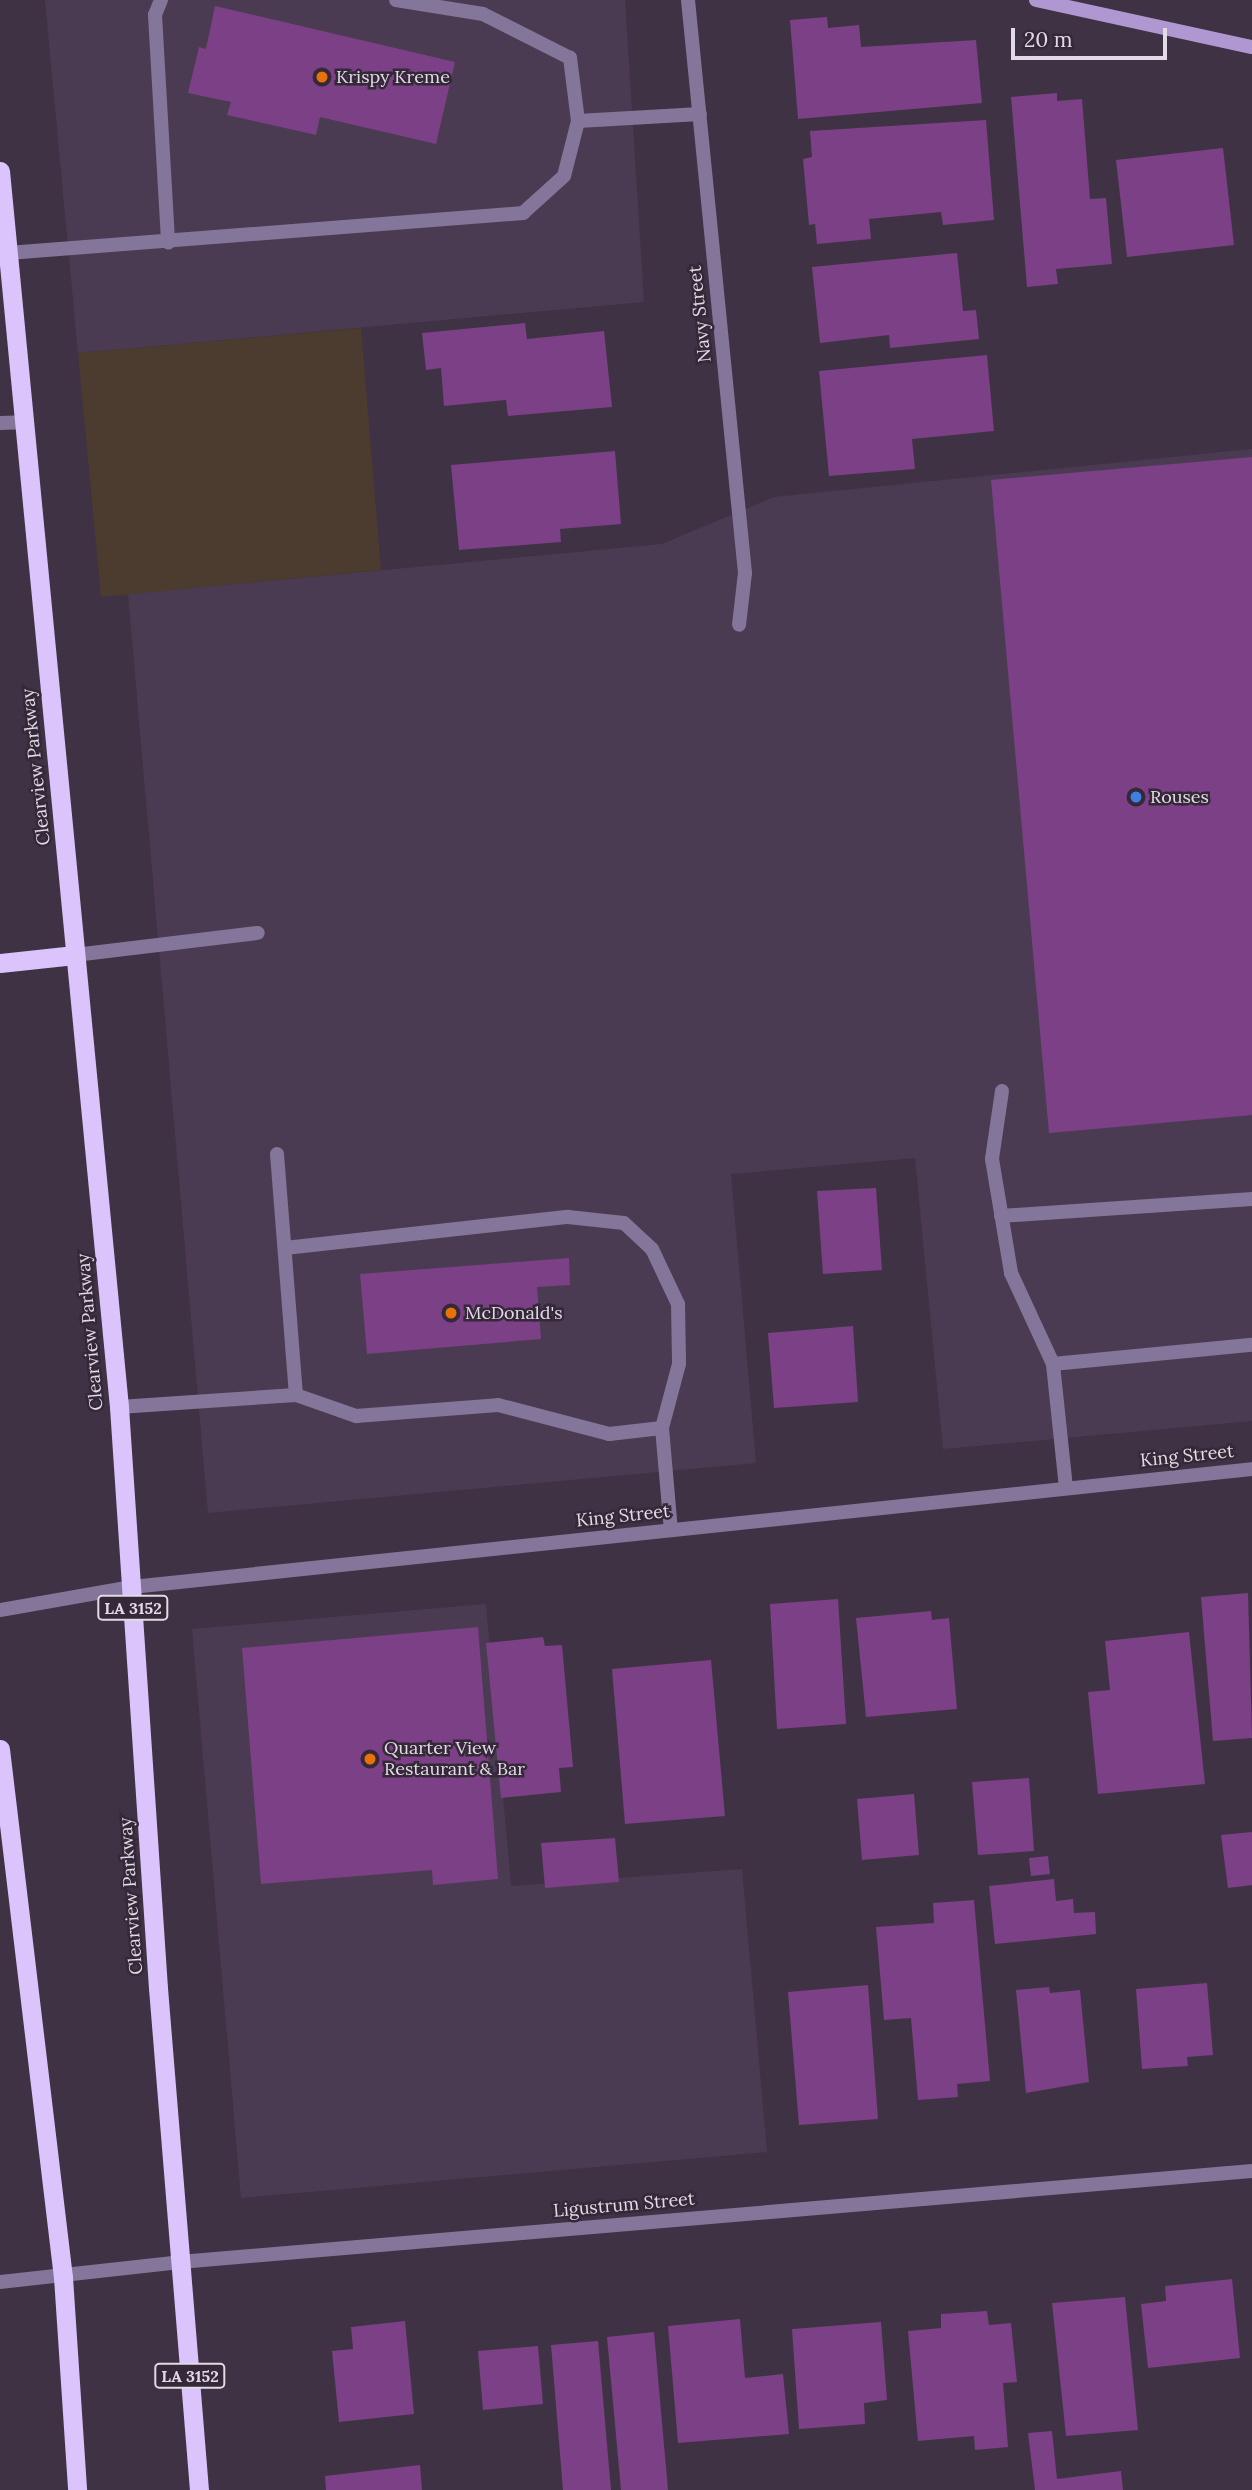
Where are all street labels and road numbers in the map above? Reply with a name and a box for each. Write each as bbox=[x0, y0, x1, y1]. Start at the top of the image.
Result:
street label: Navy Street bbox=[684, 265, 716, 363]
street label: Clearview Parkway bbox=[17, 687, 55, 847]
street label: Clearview Parkway bbox=[72, 1253, 108, 1411]
street label: King Street bbox=[1139, 1440, 1235, 1472]
street label: King Street bbox=[575, 1500, 671, 1532]
road number: LA 3152 bbox=[96, 1596, 170, 1620]
street label: Clearview Parkway bbox=[115, 1817, 147, 1975]
street label: Ligustrum Street bbox=[552, 2188, 696, 2222]
road number: LA 3152 bbox=[153, 2364, 227, 2388]

